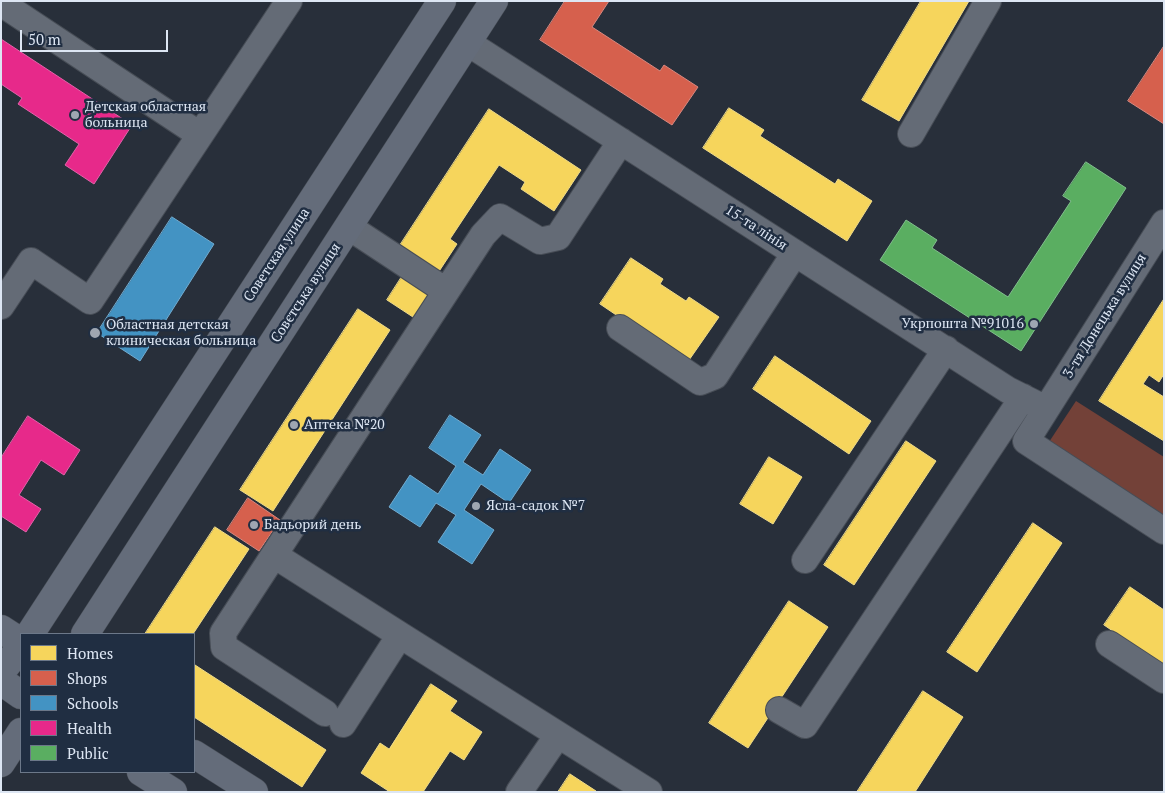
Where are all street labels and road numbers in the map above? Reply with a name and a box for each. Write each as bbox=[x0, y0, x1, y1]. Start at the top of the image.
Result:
street label: 15-та лінія bbox=[722, 202, 790, 254]
street label: Советская улица bbox=[240, 205, 314, 305]
street label: Совєтська вулиця bbox=[268, 240, 344, 346]
street label: 3-тя Донецька вулиця bbox=[1060, 251, 1150, 381]

